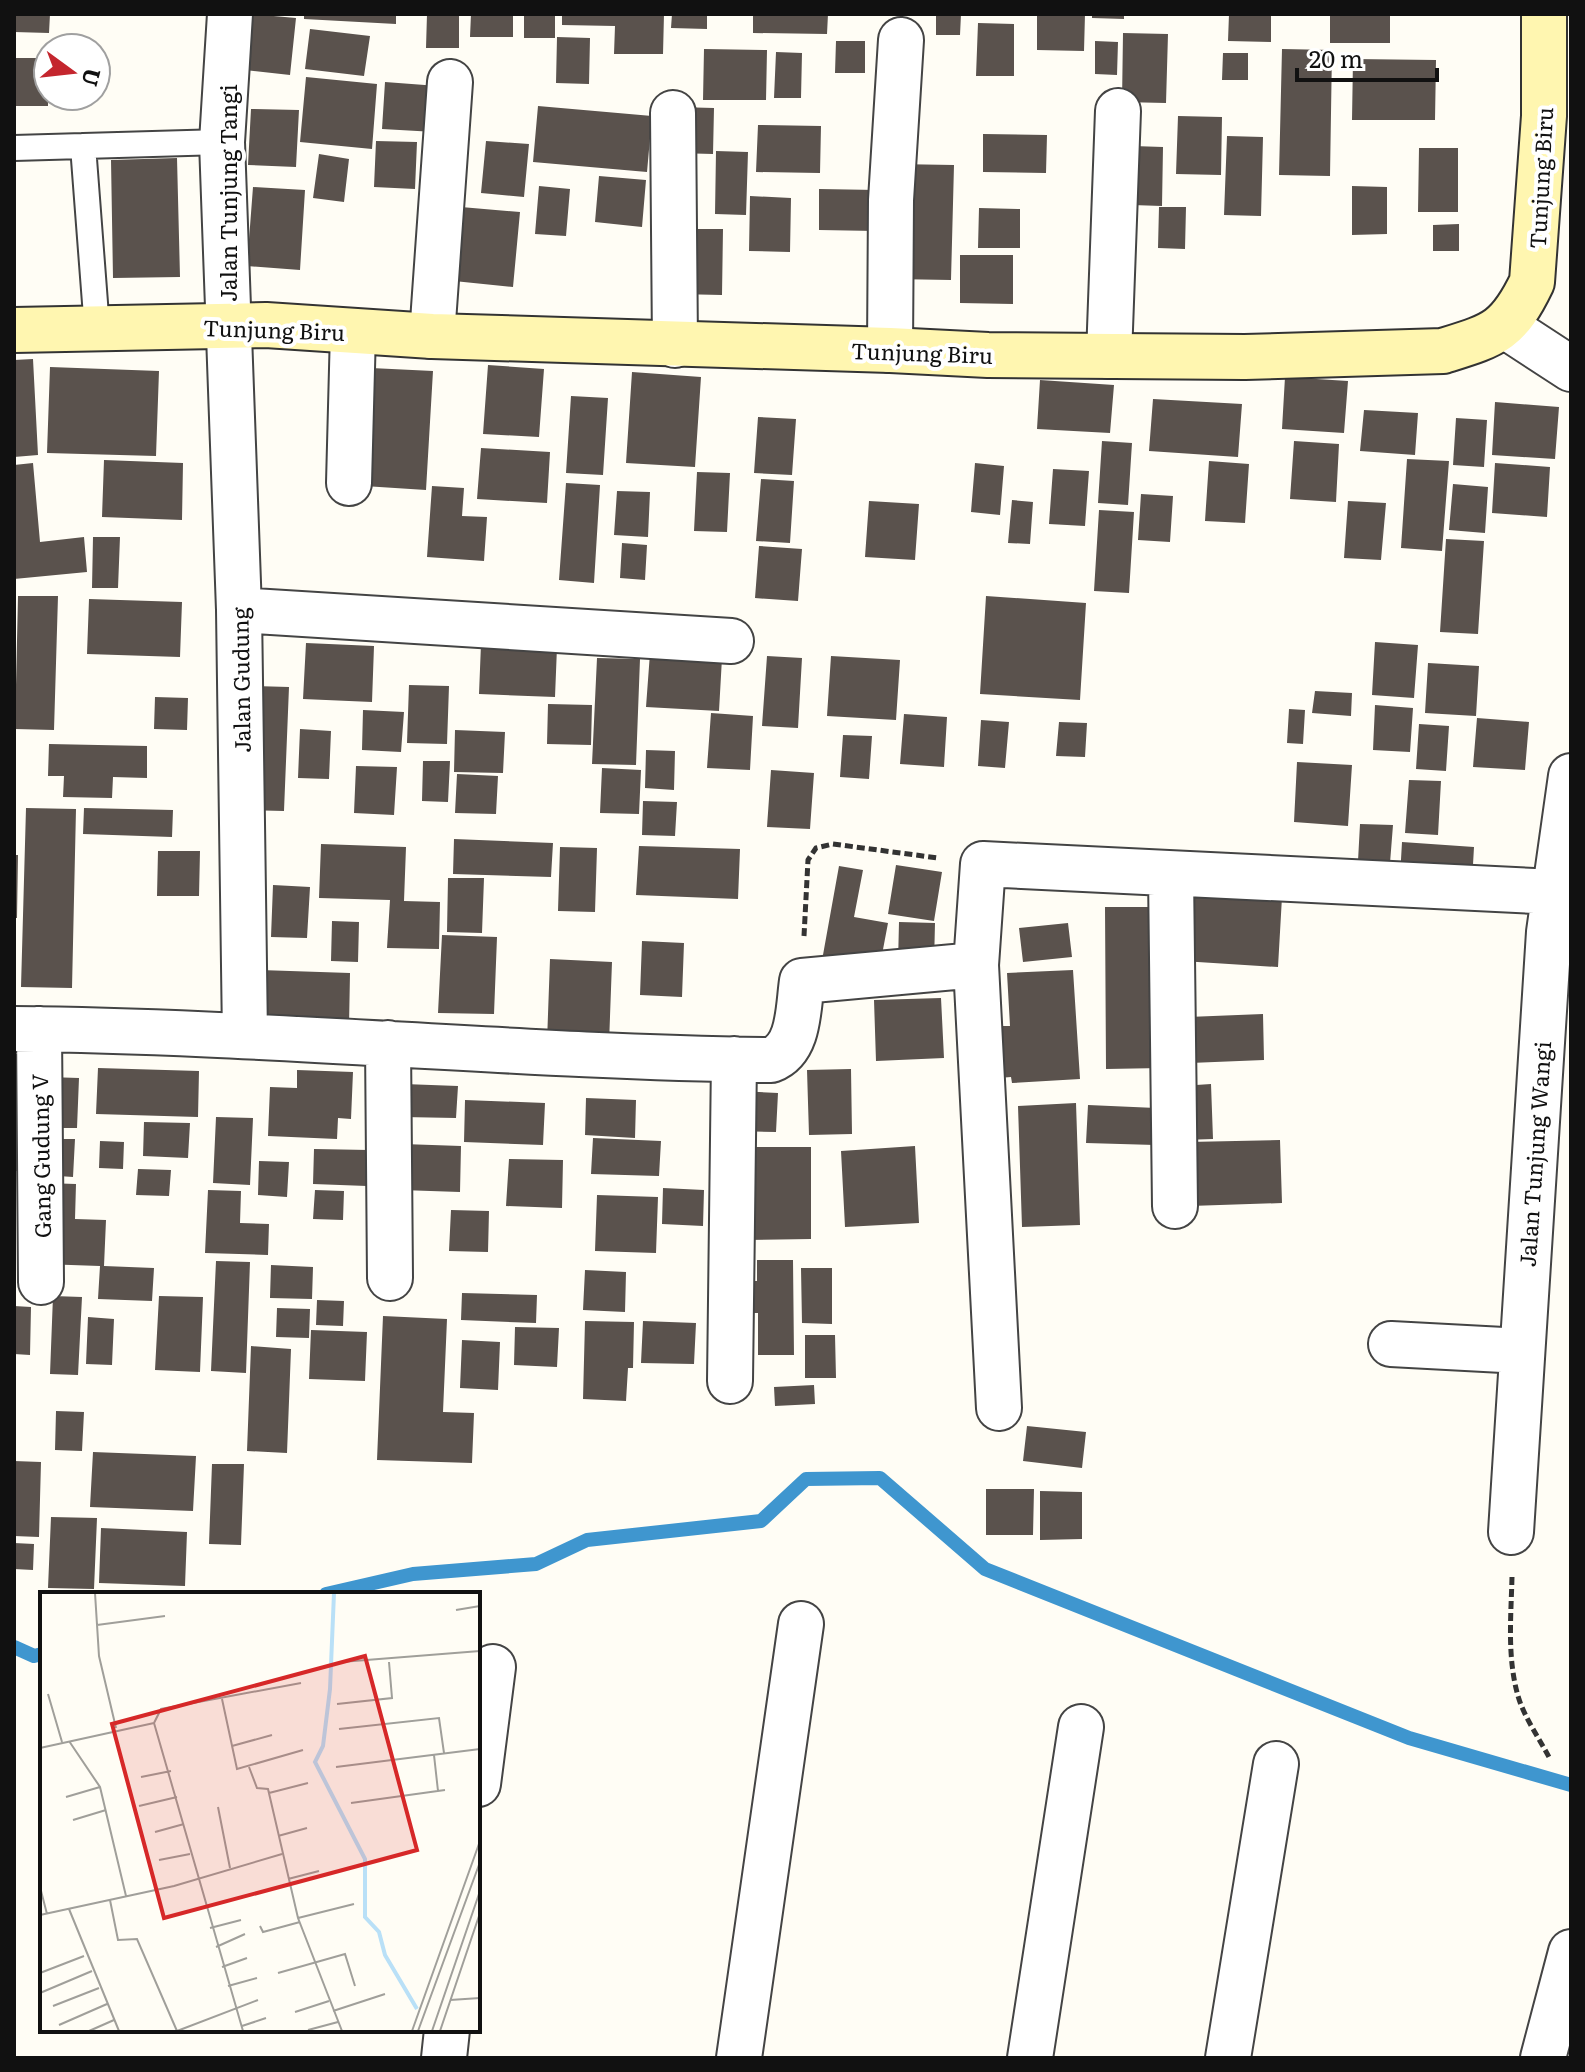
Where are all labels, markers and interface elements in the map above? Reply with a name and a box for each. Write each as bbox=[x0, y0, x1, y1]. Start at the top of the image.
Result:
north arrow bbox=[32, 32, 112, 112]
scale bar bbox=[1297, 32, 1437, 82]
text: 20 m bbox=[1309, 40, 1363, 75]
text: U bbox=[75, 65, 111, 90]
street label: Jalan Tunjung Tangi bbox=[211, 84, 244, 302]
street label: Tunjung Biru bbox=[1520, 106, 1560, 250]
street label: Tunjung Biru bbox=[202, 310, 346, 348]
street label: Tunjung Biru bbox=[850, 333, 994, 371]
street label: Jalan Gudung bbox=[222, 606, 258, 753]
street label: Jalan Tunjung Wangi bbox=[1510, 1040, 1558, 1268]
street label: Gang Gudung V bbox=[22, 1073, 58, 1239]
inset map bbox=[40, 1592, 480, 2032]

